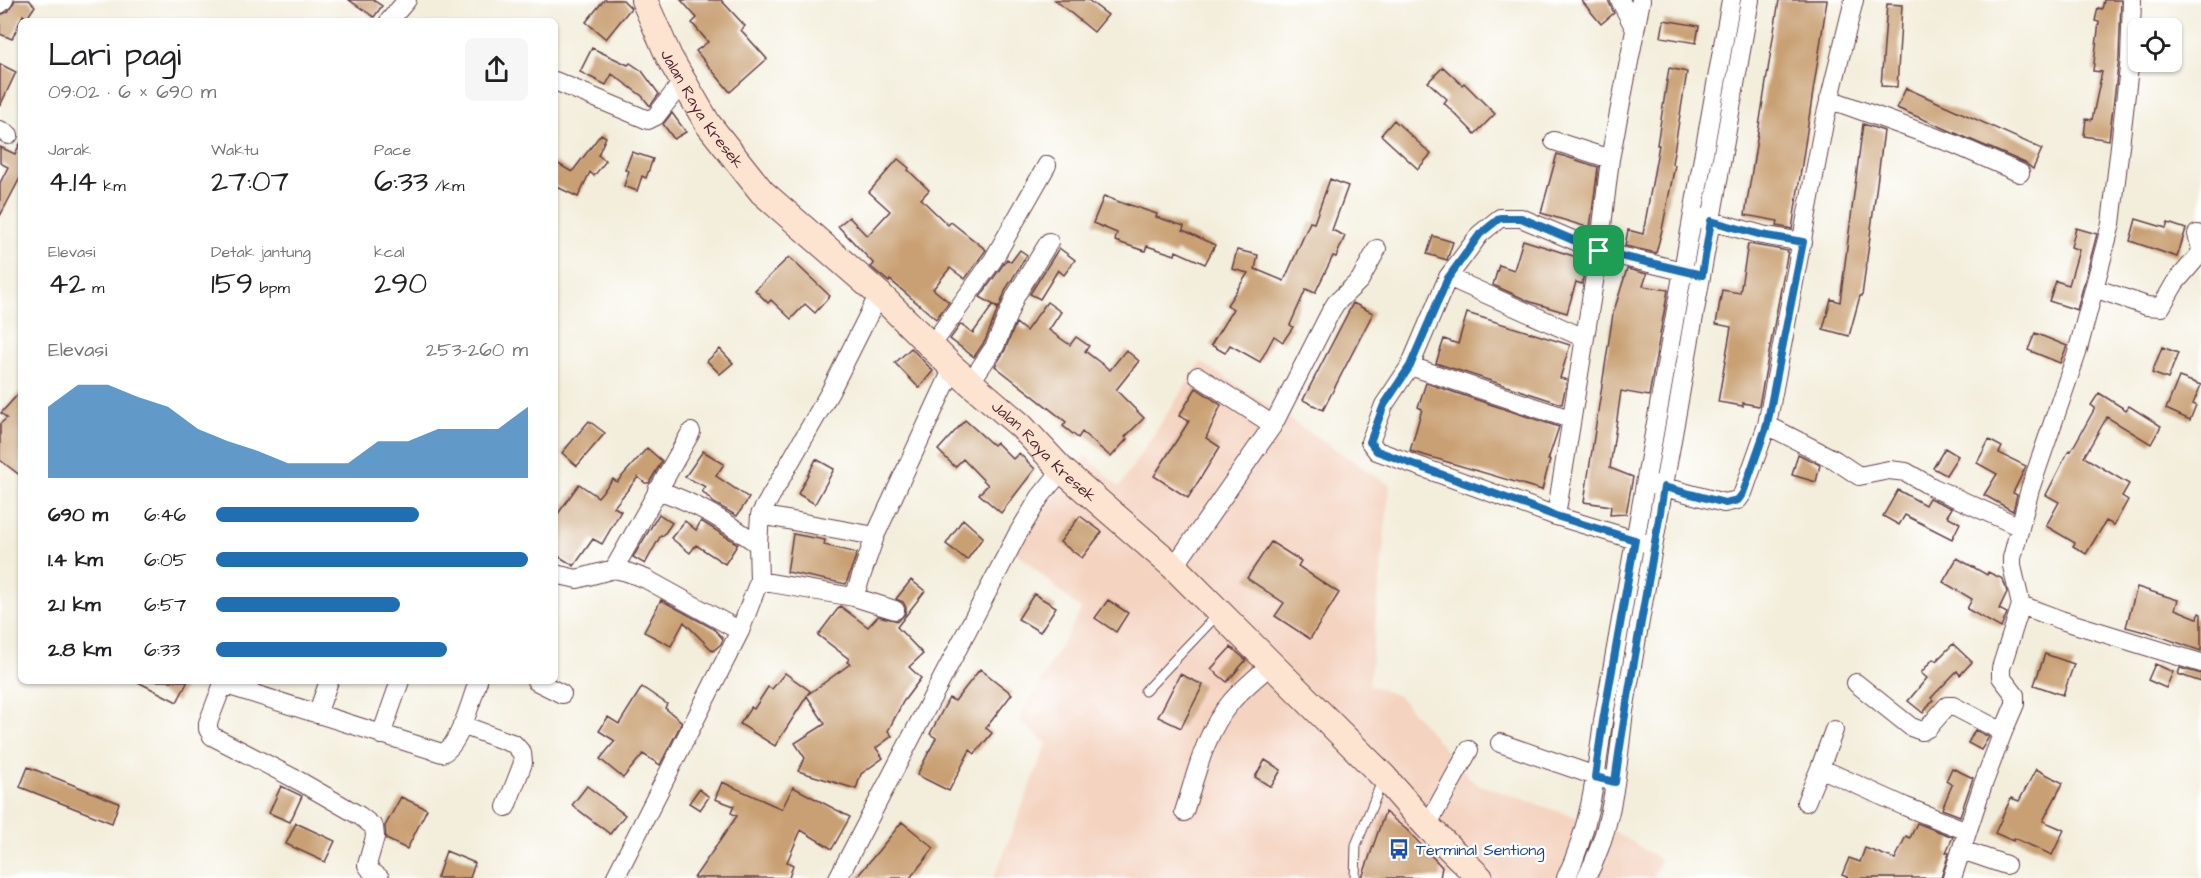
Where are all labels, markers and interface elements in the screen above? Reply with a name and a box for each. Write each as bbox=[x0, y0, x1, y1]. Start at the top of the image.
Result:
map controls bbox=[2128, 18, 2182, 72]
button: locate bbox=[2128, 18, 2182, 72]
text: Lari pagi bbox=[48, 32, 181, 78]
button: share bbox=[465, 38, 528, 101]
street label: Jalan Raya Kresek bbox=[655, 46, 749, 173]
text: 09:02 · 6 × 690 m bbox=[48, 78, 216, 106]
text: Jarak bbox=[48, 139, 91, 161]
text: Waktu bbox=[211, 139, 259, 161]
text: Pace bbox=[374, 139, 411, 161]
text: 4.14 bbox=[48, 161, 97, 203]
text: 27:07 bbox=[211, 161, 289, 203]
text: 6:33 bbox=[374, 161, 428, 203]
text: km bbox=[97, 175, 126, 197]
text: /km bbox=[428, 175, 464, 197]
pin bbox=[1573, 225, 1624, 276]
icon: arrive bbox=[1582, 234, 1615, 267]
text: Elevasi bbox=[48, 241, 96, 263]
text: Detak jantung bbox=[211, 241, 311, 263]
text: kcal bbox=[374, 241, 405, 263]
text: 42 bbox=[48, 263, 86, 305]
text: 159 bbox=[211, 263, 253, 305]
text: 290 bbox=[374, 263, 427, 305]
text: m bbox=[86, 277, 104, 299]
text: bpm bbox=[253, 277, 290, 299]
text: Elevasi bbox=[48, 336, 107, 364]
text: 253–260 m bbox=[426, 336, 528, 364]
street label: Jalan Raya Kresek bbox=[987, 396, 1101, 507]
text: 690 m bbox=[48, 501, 108, 529]
text: 6:46 bbox=[144, 501, 186, 529]
text: 1.4 km bbox=[48, 546, 103, 574]
text: 6:05 bbox=[144, 546, 187, 574]
text: 2.1 km bbox=[48, 591, 101, 619]
text: 6:57 bbox=[144, 591, 186, 619]
text: 2.8 km bbox=[48, 636, 111, 664]
text: 6:33 bbox=[144, 636, 180, 664]
bus stop icon: Terminal Sentiong bbox=[1387, 837, 1411, 861]
place label: Terminal Sentiong bbox=[1416, 839, 1544, 862]

